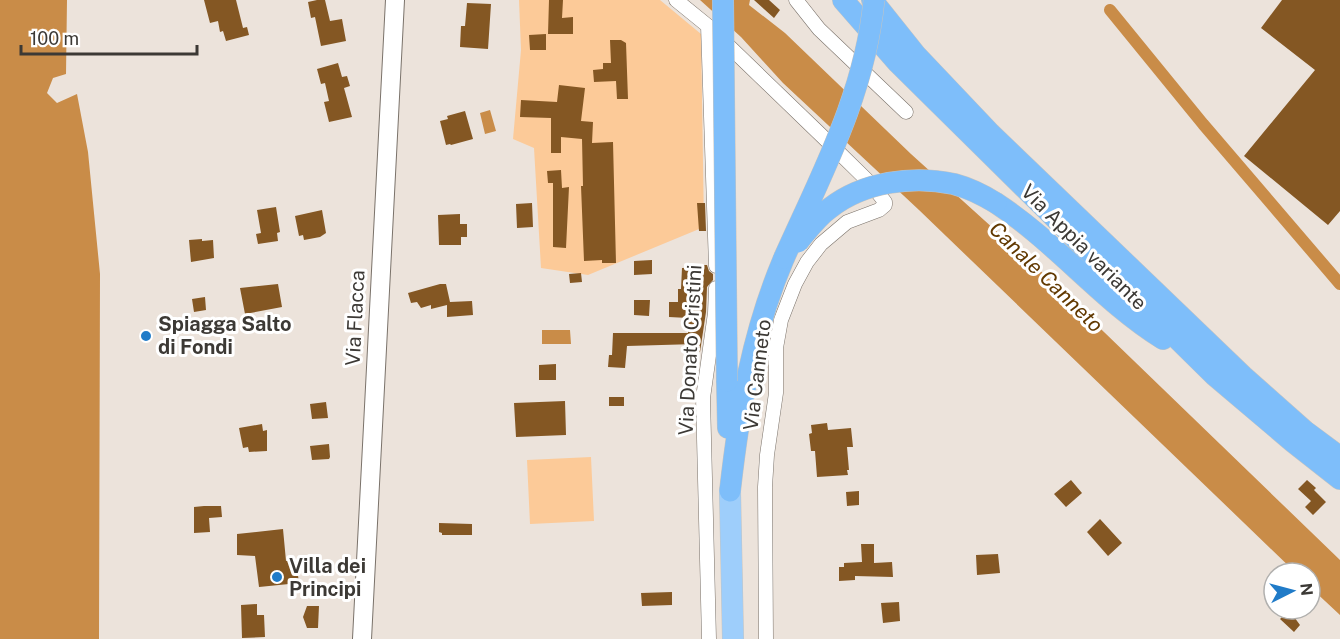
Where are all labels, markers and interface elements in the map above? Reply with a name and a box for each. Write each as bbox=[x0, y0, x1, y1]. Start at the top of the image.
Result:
scale bar bbox=[21, 18, 196, 56]
text: 100 m bbox=[30, 28, 79, 49]
street label: Via Appia variante bbox=[1016, 179, 1152, 315]
water label: Canale Canneto bbox=[984, 216, 1108, 337]
street label: Via Donato Cristini bbox=[674, 264, 706, 436]
street label: Via Flacca bbox=[341, 270, 369, 366]
place label: Spiagga Salto di Fondi bbox=[158, 312, 292, 359]
street label: Via Canneto bbox=[738, 318, 776, 432]
marker: Spiagga Salto di Fondi bbox=[139, 329, 153, 343]
place label: Villa dei Principi bbox=[289, 554, 366, 601]
north arrow bbox=[1262, 561, 1322, 621]
marker: Villa dei Principi bbox=[270, 570, 284, 584]
text: N bbox=[1296, 582, 1317, 597]

